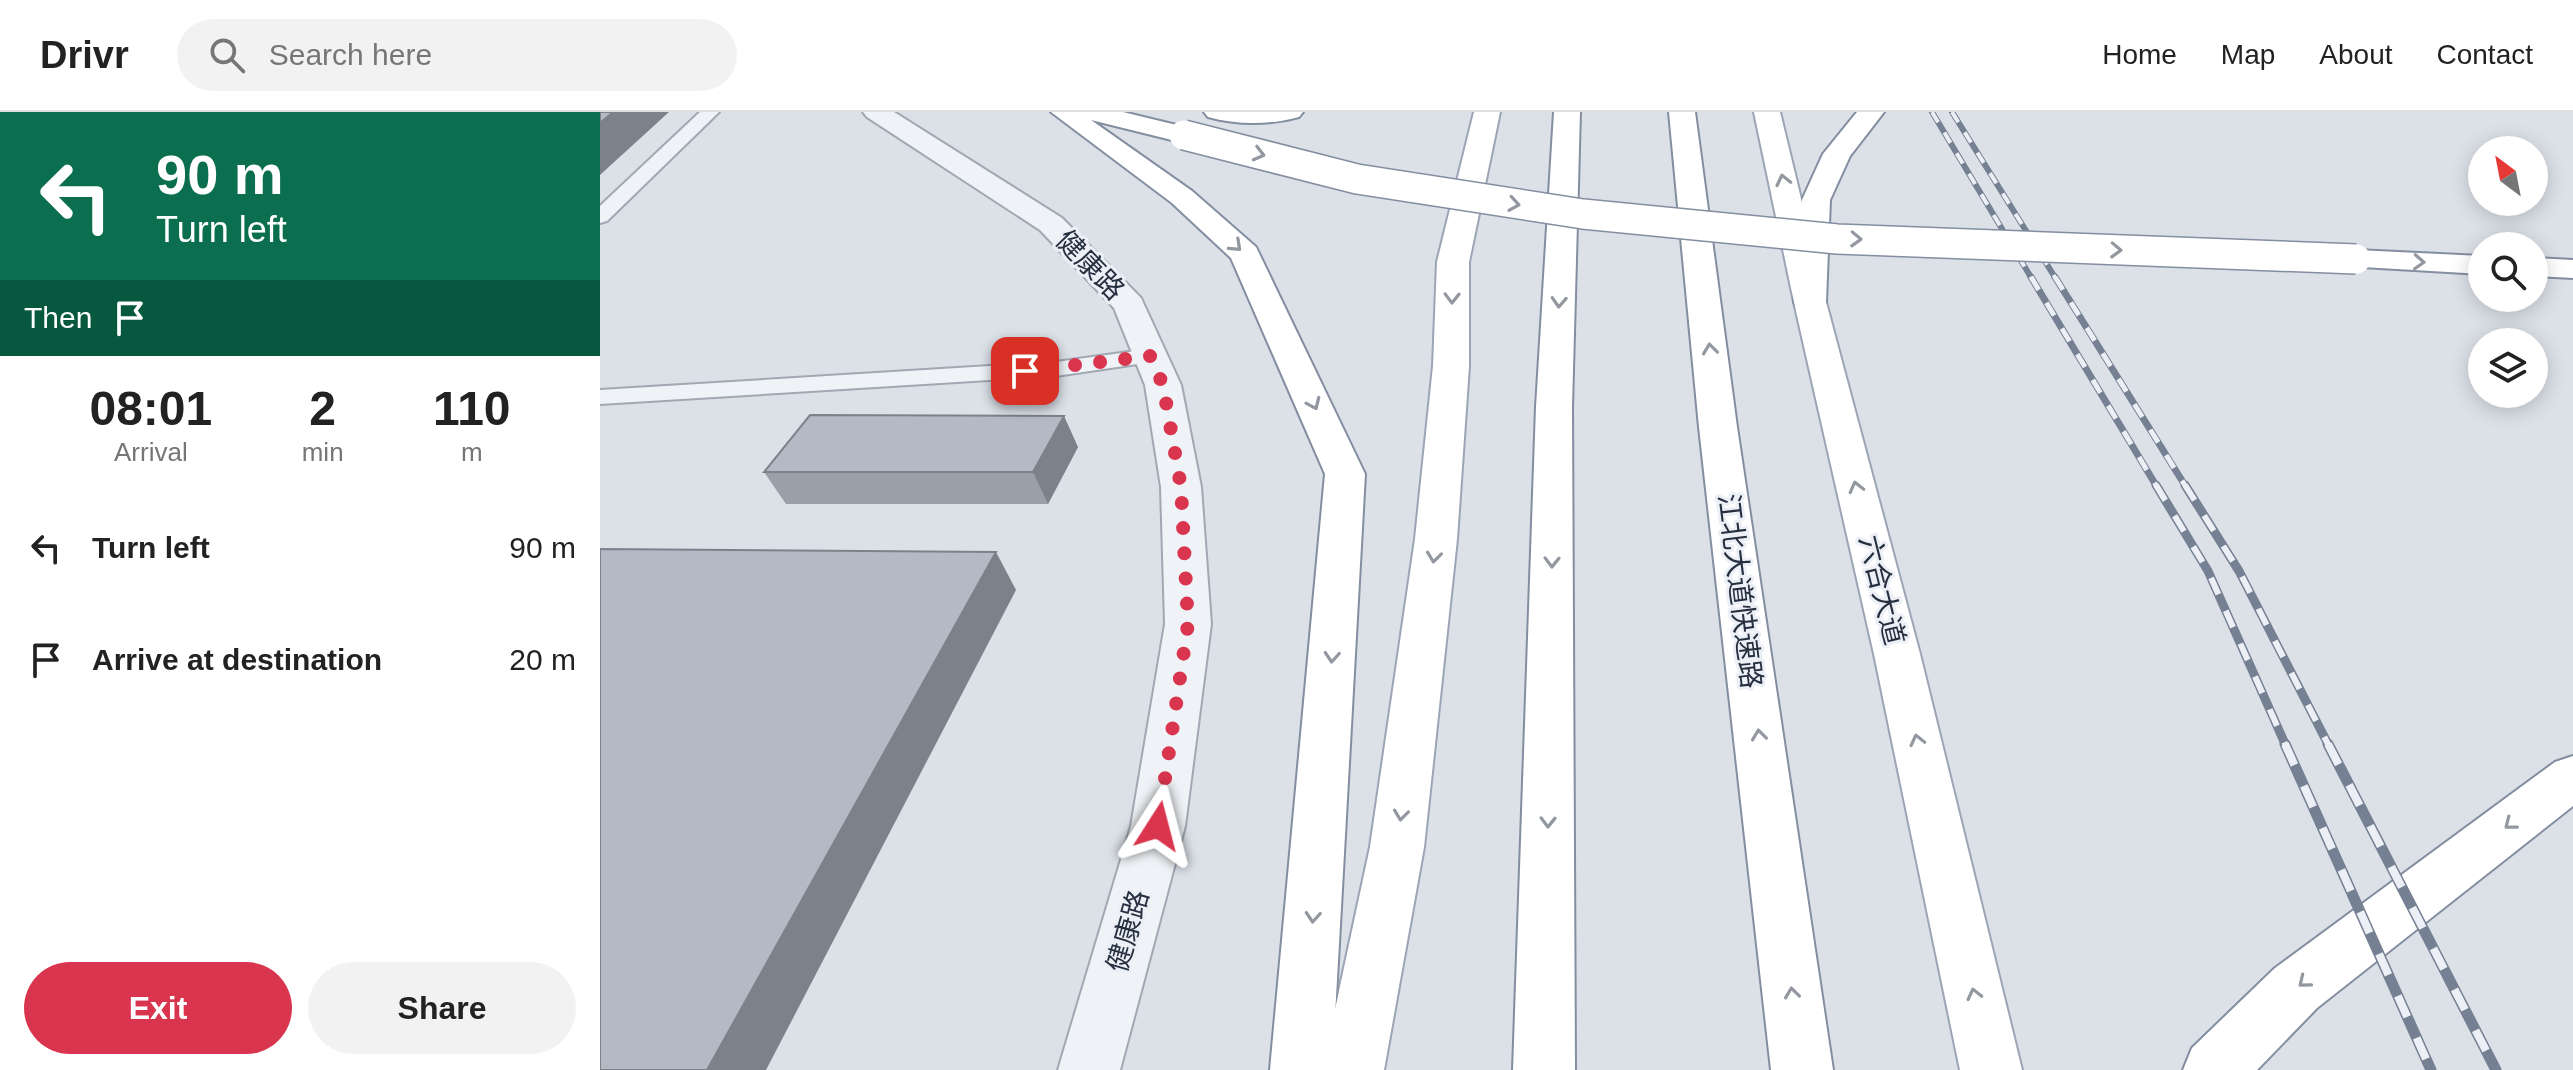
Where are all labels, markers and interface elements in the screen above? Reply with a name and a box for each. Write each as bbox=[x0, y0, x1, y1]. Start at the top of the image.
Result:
search box bbox=[177, 19, 737, 91]
icon: search bbox=[205, 33, 249, 77]
text: Drivr bbox=[40, 34, 129, 76]
text: Search here bbox=[269, 38, 432, 71]
text: Home bbox=[2102, 39, 2177, 70]
text: Map bbox=[2221, 39, 2275, 70]
text: About bbox=[2319, 39, 2393, 70]
text: Contact bbox=[2437, 39, 2533, 70]
north arrow bbox=[2468, 136, 2548, 216]
map controls bbox=[2468, 136, 2548, 408]
text: 90 m bbox=[156, 143, 284, 206]
icon: left bbox=[24, 144, 128, 248]
one-way arrow bbox=[1252, 145, 1266, 162]
one-way arrow bbox=[1775, 174, 1792, 187]
one-way arrow bbox=[1508, 194, 1521, 211]
text: Turn left bbox=[156, 209, 287, 250]
street label: 健康路 bbox=[1050, 224, 1130, 306]
one-way arrow bbox=[1850, 231, 1863, 248]
button: search bbox=[2468, 232, 2548, 312]
one-way arrow bbox=[1226, 237, 1241, 251]
one-way arrow bbox=[2110, 241, 2123, 258]
one-way arrow bbox=[2413, 253, 2426, 270]
one-way arrow bbox=[1444, 292, 1461, 305]
icon: arrive bbox=[108, 296, 152, 340]
one-way arrow bbox=[1550, 296, 1567, 309]
text: Then bbox=[24, 301, 92, 334]
button: layers bbox=[2468, 328, 2548, 408]
pin bbox=[991, 337, 1059, 405]
one-way arrow bbox=[1701, 342, 1718, 355]
icon: arrive bbox=[1003, 349, 1047, 393]
text: 08:01 bbox=[89, 382, 212, 435]
text: 2 bbox=[309, 382, 336, 435]
text: 110 bbox=[433, 382, 511, 435]
one-way arrow bbox=[1305, 396, 1321, 411]
text: Arrival bbox=[114, 437, 188, 467]
text: min bbox=[302, 437, 344, 467]
text: m bbox=[461, 437, 483, 467]
one-way arrow bbox=[1848, 481, 1865, 495]
street label: 江北大道快速路 bbox=[1713, 492, 1767, 690]
icon: left bbox=[24, 526, 68, 570]
text: Turn left bbox=[92, 531, 210, 564]
text: 90 m bbox=[509, 531, 576, 564]
street label: 六合大道 bbox=[1853, 532, 1911, 648]
one-way arrow bbox=[1425, 551, 1442, 564]
one-way arrow bbox=[1543, 556, 1560, 569]
icon: arrive bbox=[24, 638, 68, 682]
text: Arrive at destination bbox=[92, 643, 382, 676]
text: 20 m bbox=[509, 643, 576, 676]
one-way arrow bbox=[1324, 651, 1341, 664]
one-way arrow bbox=[1750, 728, 1767, 741]
one-way arrow bbox=[1909, 734, 1926, 748]
position arrow bbox=[1116, 784, 1200, 868]
one-way arrow bbox=[1393, 808, 1410, 822]
one-way arrow bbox=[2505, 814, 2519, 828]
one-way arrow bbox=[1539, 816, 1557, 829]
street label: 健康路 bbox=[1102, 886, 1154, 976]
one-way arrow bbox=[1305, 910, 1322, 923]
button: Exit bbox=[24, 962, 292, 1054]
button: Share bbox=[308, 962, 576, 1054]
one-way arrow bbox=[2299, 972, 2313, 987]
one-way arrow bbox=[1784, 986, 1801, 1000]
one-way arrow bbox=[1966, 988, 1983, 1001]

